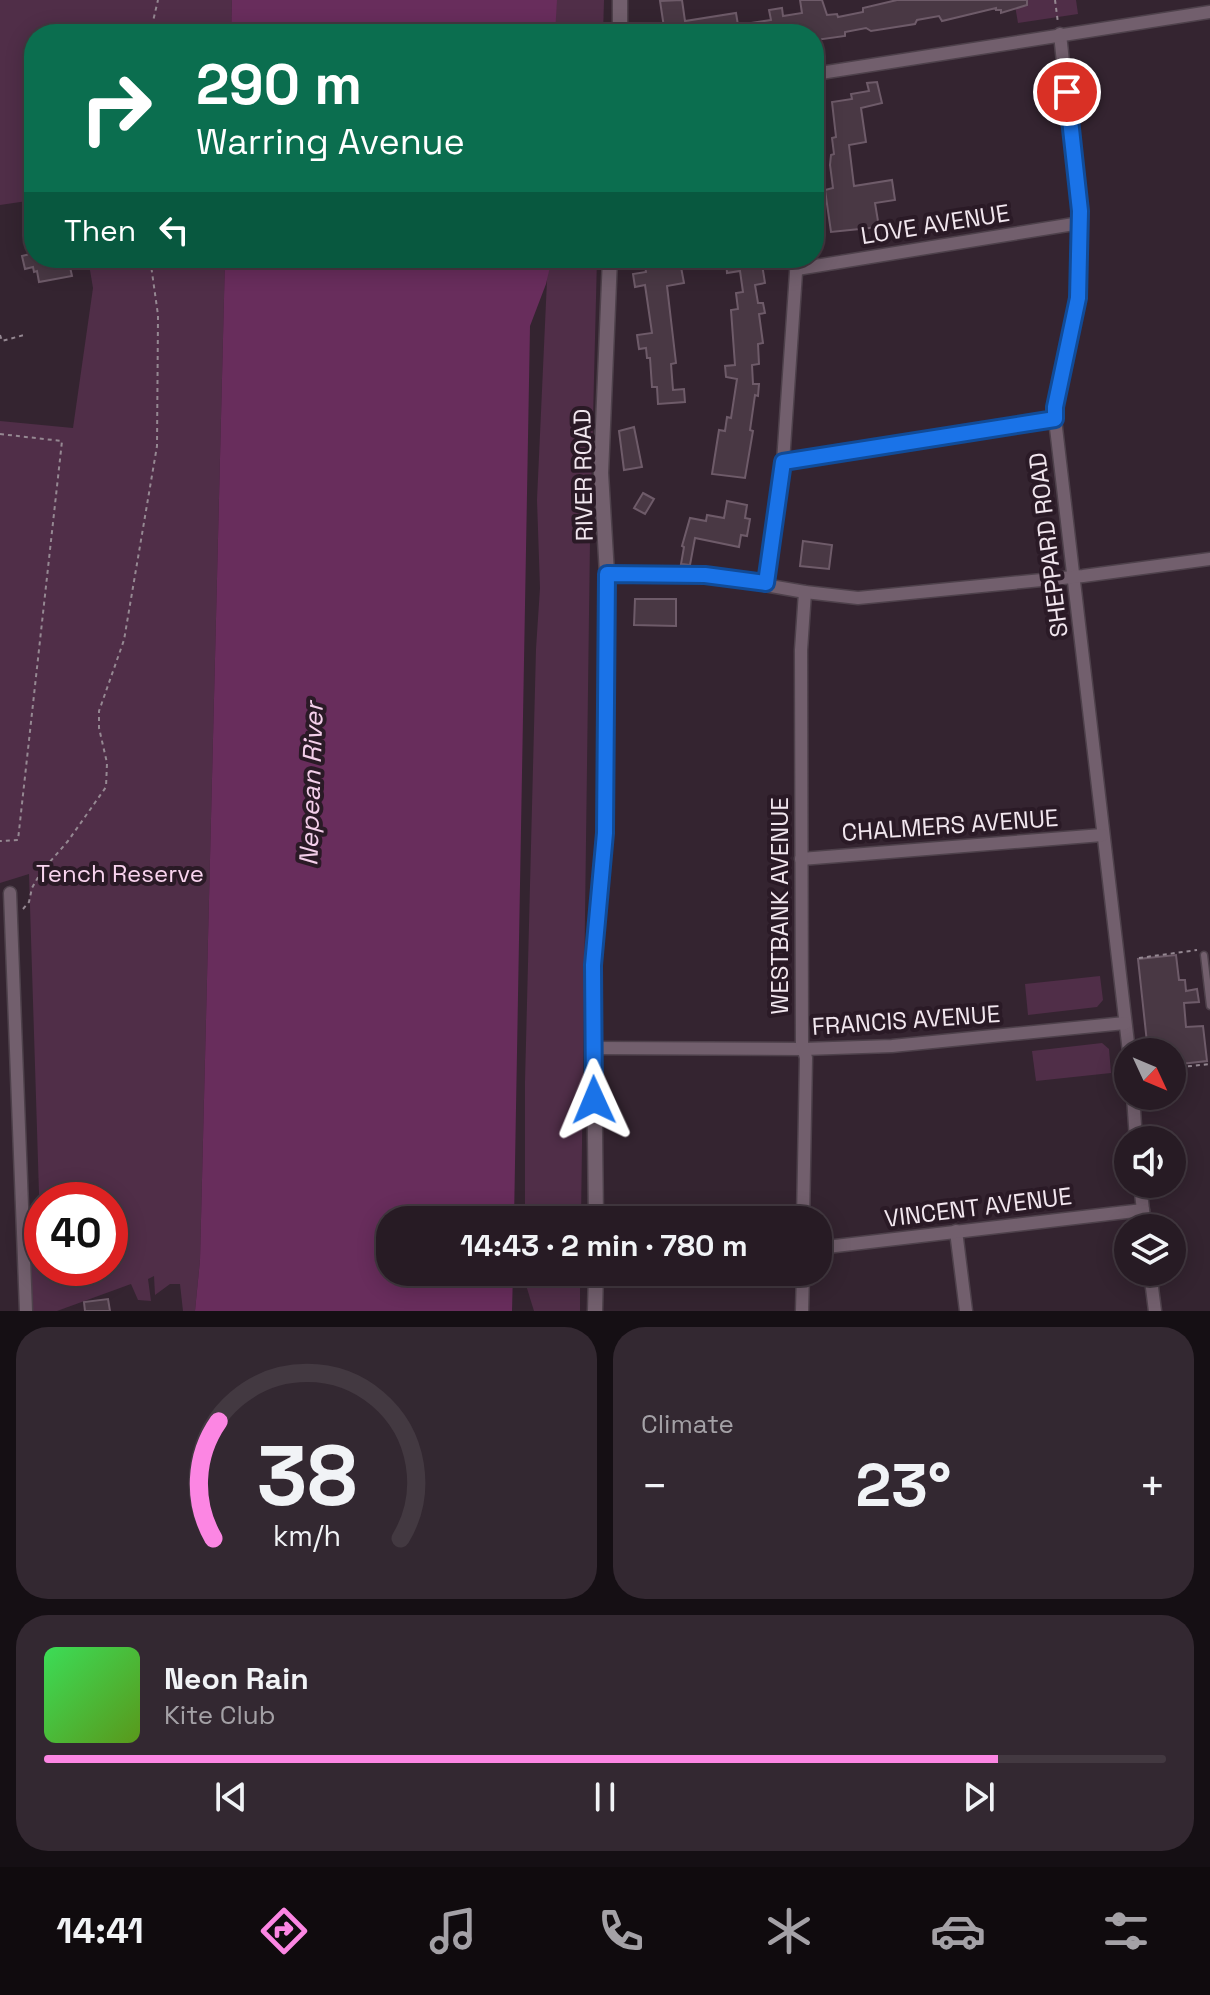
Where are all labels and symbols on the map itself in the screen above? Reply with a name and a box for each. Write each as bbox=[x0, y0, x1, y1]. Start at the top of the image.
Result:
pin bbox=[1033, 58, 1101, 126]
street label: LOVE AVENUE bbox=[858, 197, 1012, 251]
street label: RIVER ROAD bbox=[566, 408, 600, 542]
street label: SHEPPARD ROAD bbox=[1021, 451, 1075, 639]
water label: Nepean River bbox=[291, 698, 331, 866]
street label: WESTBANK AVENUE bbox=[764, 797, 795, 1015]
street label: CHALMERS AVENUE bbox=[841, 802, 1059, 848]
park label: Tench Reserve bbox=[36, 858, 204, 889]
street label: FRANCIS AVENUE bbox=[811, 998, 1001, 1042]
north arrow bbox=[1114, 1038, 1186, 1110]
position arrow bbox=[552, 1058, 636, 1142]
street label: VINCENT AVENUE bbox=[883, 1180, 1073, 1234]
speed limit sign: 40 bbox=[24, 1182, 128, 1286]

